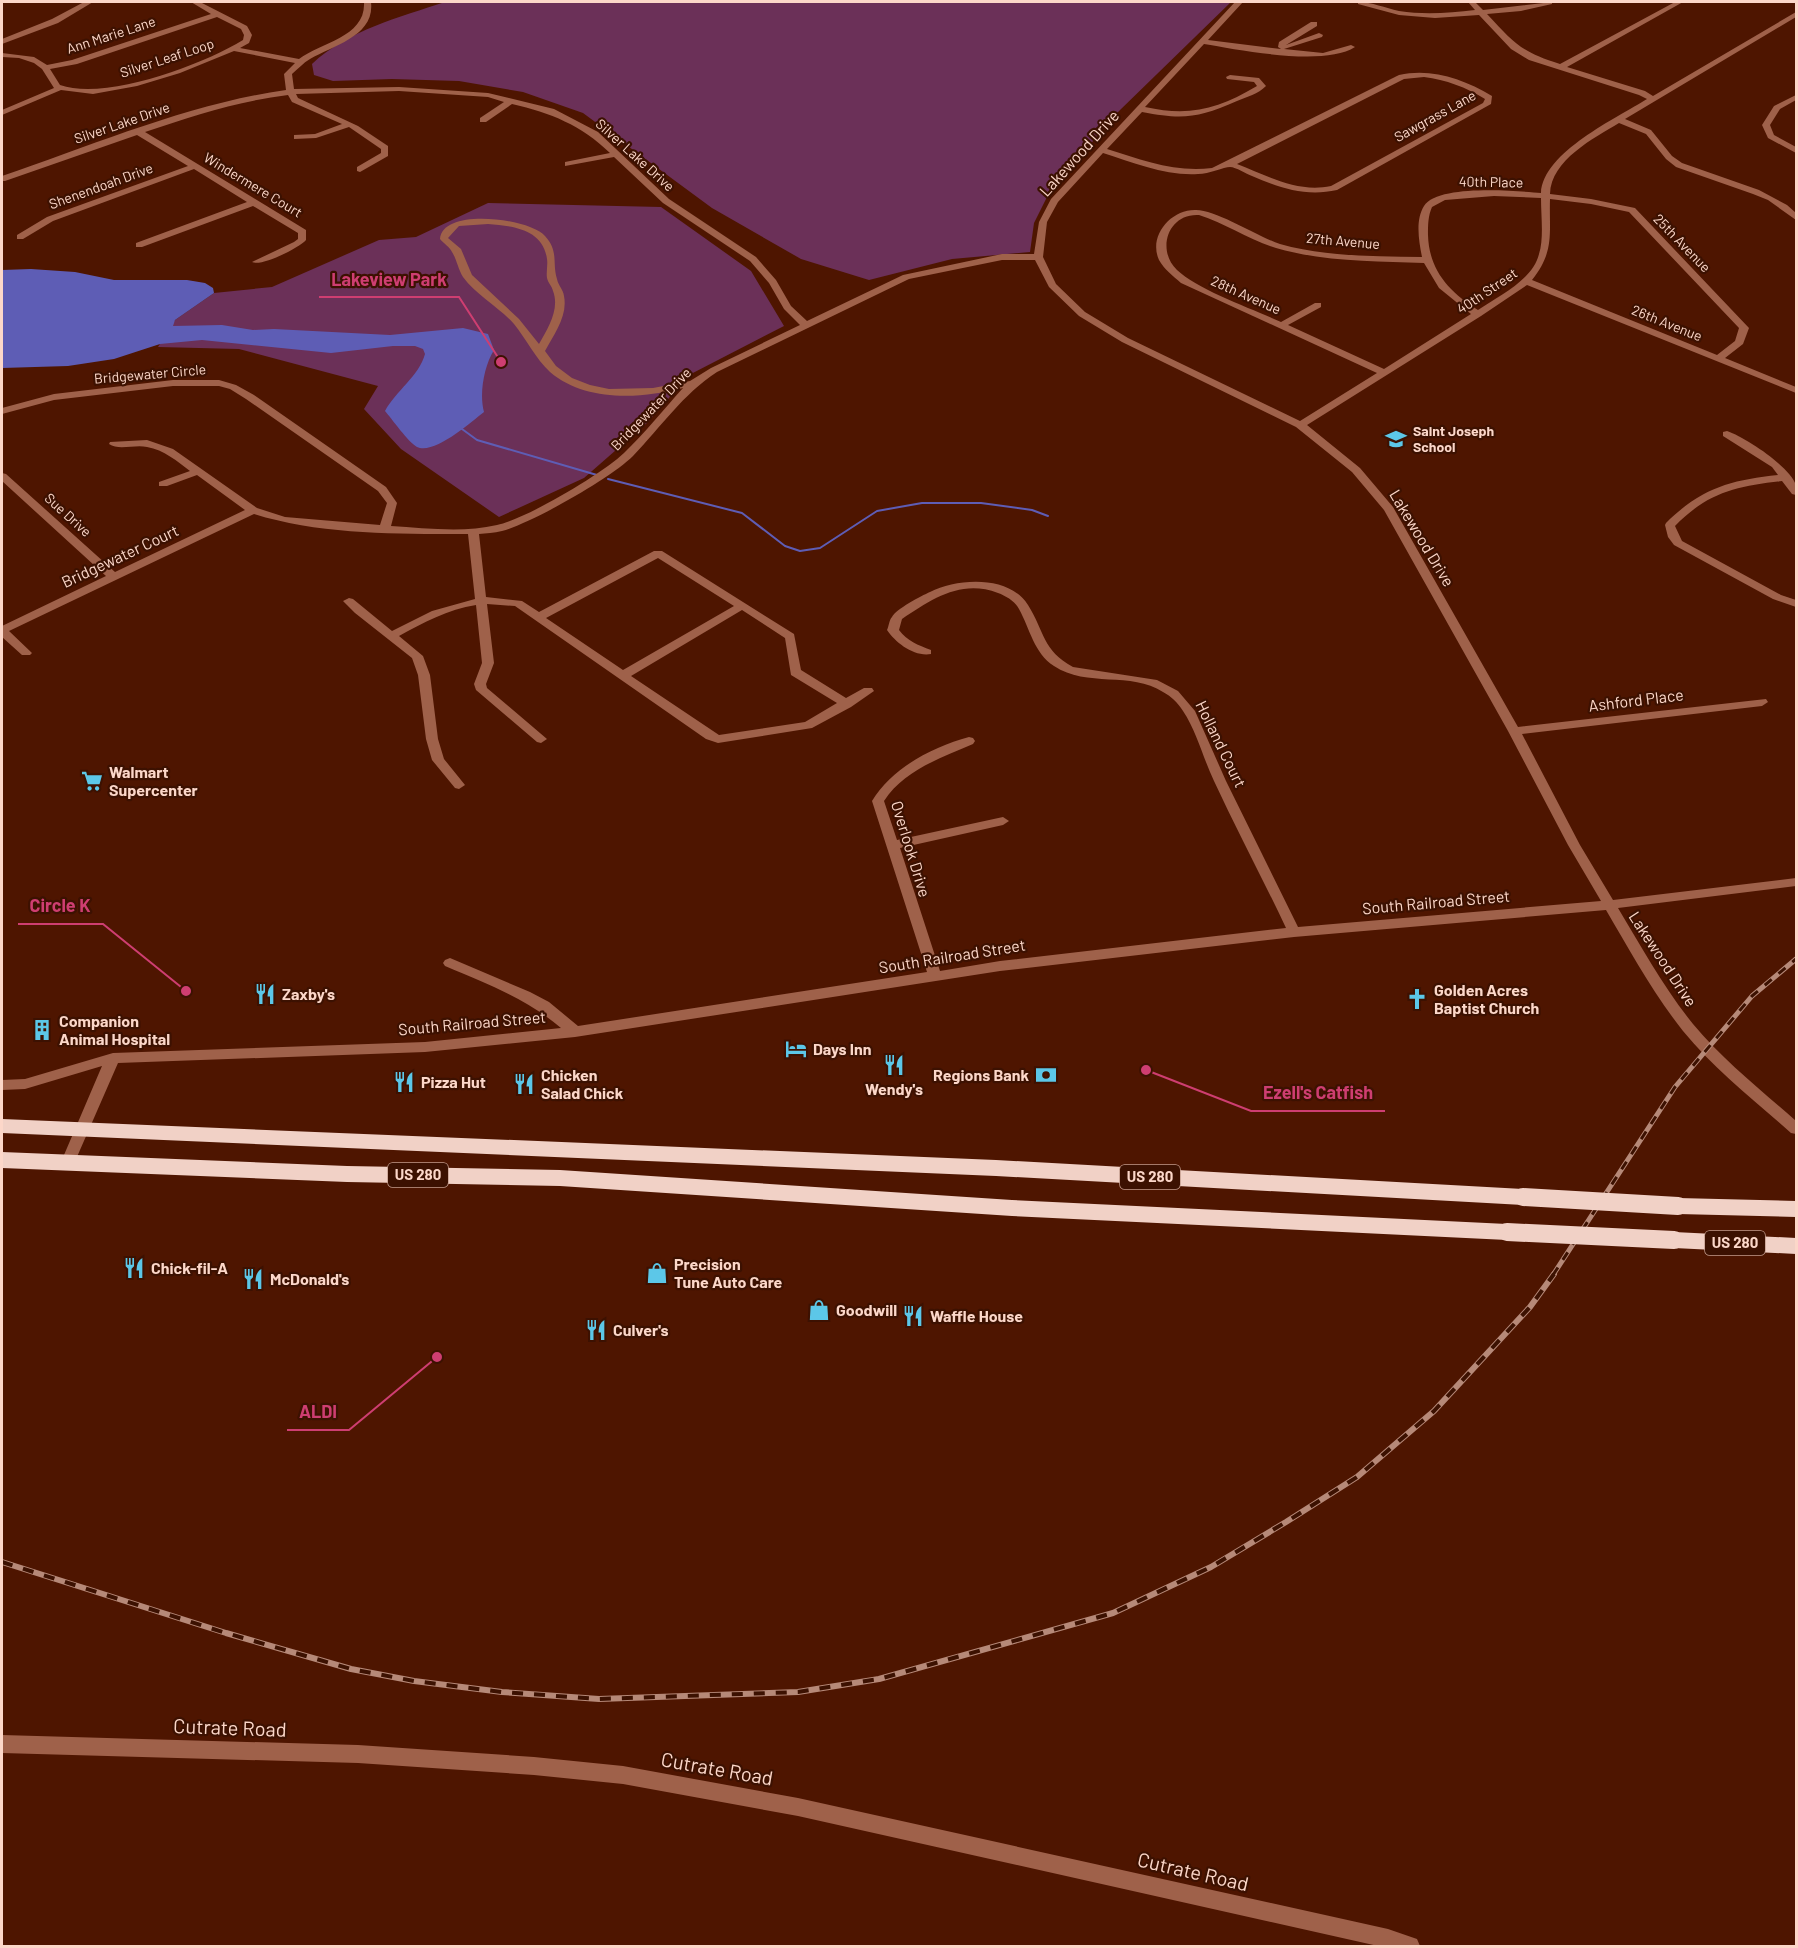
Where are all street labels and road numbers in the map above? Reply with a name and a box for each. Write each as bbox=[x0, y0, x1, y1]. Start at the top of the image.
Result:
street label: Ann Marie Lane bbox=[64, 12, 157, 57]
street label: Silver Leaf Loop bbox=[118, 34, 216, 81]
street label: Sawgrass Lane bbox=[1391, 86, 1479, 145]
street label: Silver Lake Drive bbox=[72, 98, 172, 147]
street label: Lakewood Drive bbox=[1035, 106, 1122, 200]
street label: Silver Lake Drive bbox=[592, 115, 678, 194]
street label: Windermere Court bbox=[201, 149, 306, 221]
street label: Shenendoah Drive bbox=[47, 159, 155, 212]
street label: 40th Place bbox=[1459, 172, 1523, 191]
street label: 25th Avenue bbox=[1650, 210, 1714, 275]
street label: 27th Avenue bbox=[1305, 229, 1381, 252]
street label: 40th Street bbox=[1453, 264, 1520, 317]
street label: 28th Avenue bbox=[1209, 272, 1284, 318]
street label: 26th Avenue bbox=[1629, 301, 1705, 344]
street label: Bridgewater Circle bbox=[93, 360, 207, 387]
street label: Bridgewater Drive bbox=[607, 364, 694, 454]
street label: Lakewood Drive bbox=[1386, 486, 1459, 590]
street label: Sue Drive bbox=[41, 489, 95, 540]
street label: Bridgewater Court bbox=[58, 520, 181, 591]
street label: Ashford Place bbox=[1587, 684, 1684, 715]
street label: Holland Court bbox=[1192, 697, 1251, 790]
street label: Overlook Drive bbox=[888, 798, 935, 899]
street label: South Railroad Street bbox=[1361, 886, 1511, 917]
street label: Lakewood Drive bbox=[1626, 908, 1701, 1010]
street label: South Railroad Street bbox=[877, 935, 1027, 976]
street label: South Railroad Street bbox=[397, 1007, 547, 1038]
road number: US 280 bbox=[388, 1163, 448, 1187]
road number: US 280 bbox=[1120, 1165, 1180, 1189]
road number: US 280 bbox=[1705, 1231, 1765, 1255]
street label: Cutrate Road bbox=[173, 1713, 287, 1741]
street label: Cutrate Road bbox=[659, 1746, 775, 1790]
street label: Cutrate Road bbox=[1135, 1847, 1251, 1895]

